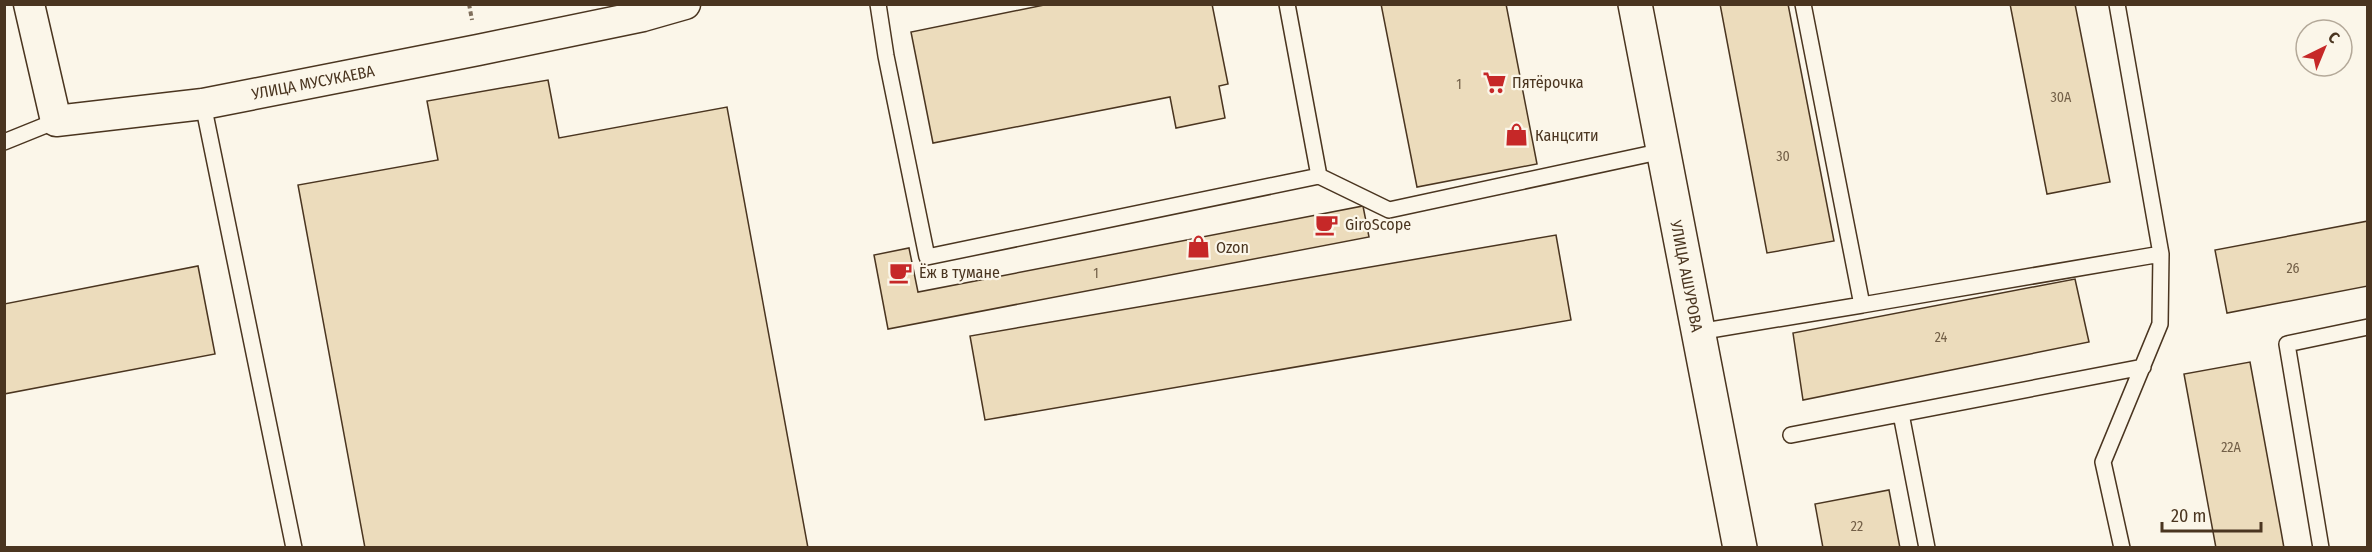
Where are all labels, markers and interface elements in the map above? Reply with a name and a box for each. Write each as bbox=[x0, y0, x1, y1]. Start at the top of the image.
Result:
north arrow bbox=[2294, 18, 2354, 78]
text: С bbox=[2324, 28, 2344, 48]
street label: УЛИЦА МУСУКАЕВА bbox=[249, 61, 377, 104]
supermarket icon: Пятёрочка bbox=[1481, 69, 1507, 95]
place label: Пятёрочка bbox=[1512, 73, 1584, 92]
house number: 1 bbox=[1456, 76, 1462, 93]
house number: 30А bbox=[2051, 89, 2072, 106]
shop icon: Канцсити bbox=[1504, 122, 1530, 148]
place label: Канцсити bbox=[1535, 126, 1599, 145]
house number: 30 bbox=[1776, 148, 1790, 165]
cafe icon: GiroScope bbox=[1314, 211, 1340, 237]
place label: GiroScope bbox=[1345, 215, 1411, 234]
street label: УЛИЦА АШУРОВА bbox=[1666, 218, 1707, 334]
shop icon: Ozon bbox=[1185, 234, 1211, 260]
place label: Ozon bbox=[1216, 238, 1249, 257]
cafe icon: Ёж в тумане bbox=[888, 259, 914, 285]
house number: 26 bbox=[2286, 260, 2300, 277]
place label: Ёж в тумане bbox=[919, 263, 1000, 282]
house number: 1 bbox=[1093, 265, 1099, 282]
house number: 24 bbox=[1935, 329, 1948, 346]
house number: 22А bbox=[2221, 439, 2241, 456]
scale bar bbox=[2162, 495, 2261, 533]
text: 20 m bbox=[2171, 505, 2206, 527]
house number: 22 bbox=[1851, 518, 1863, 535]

